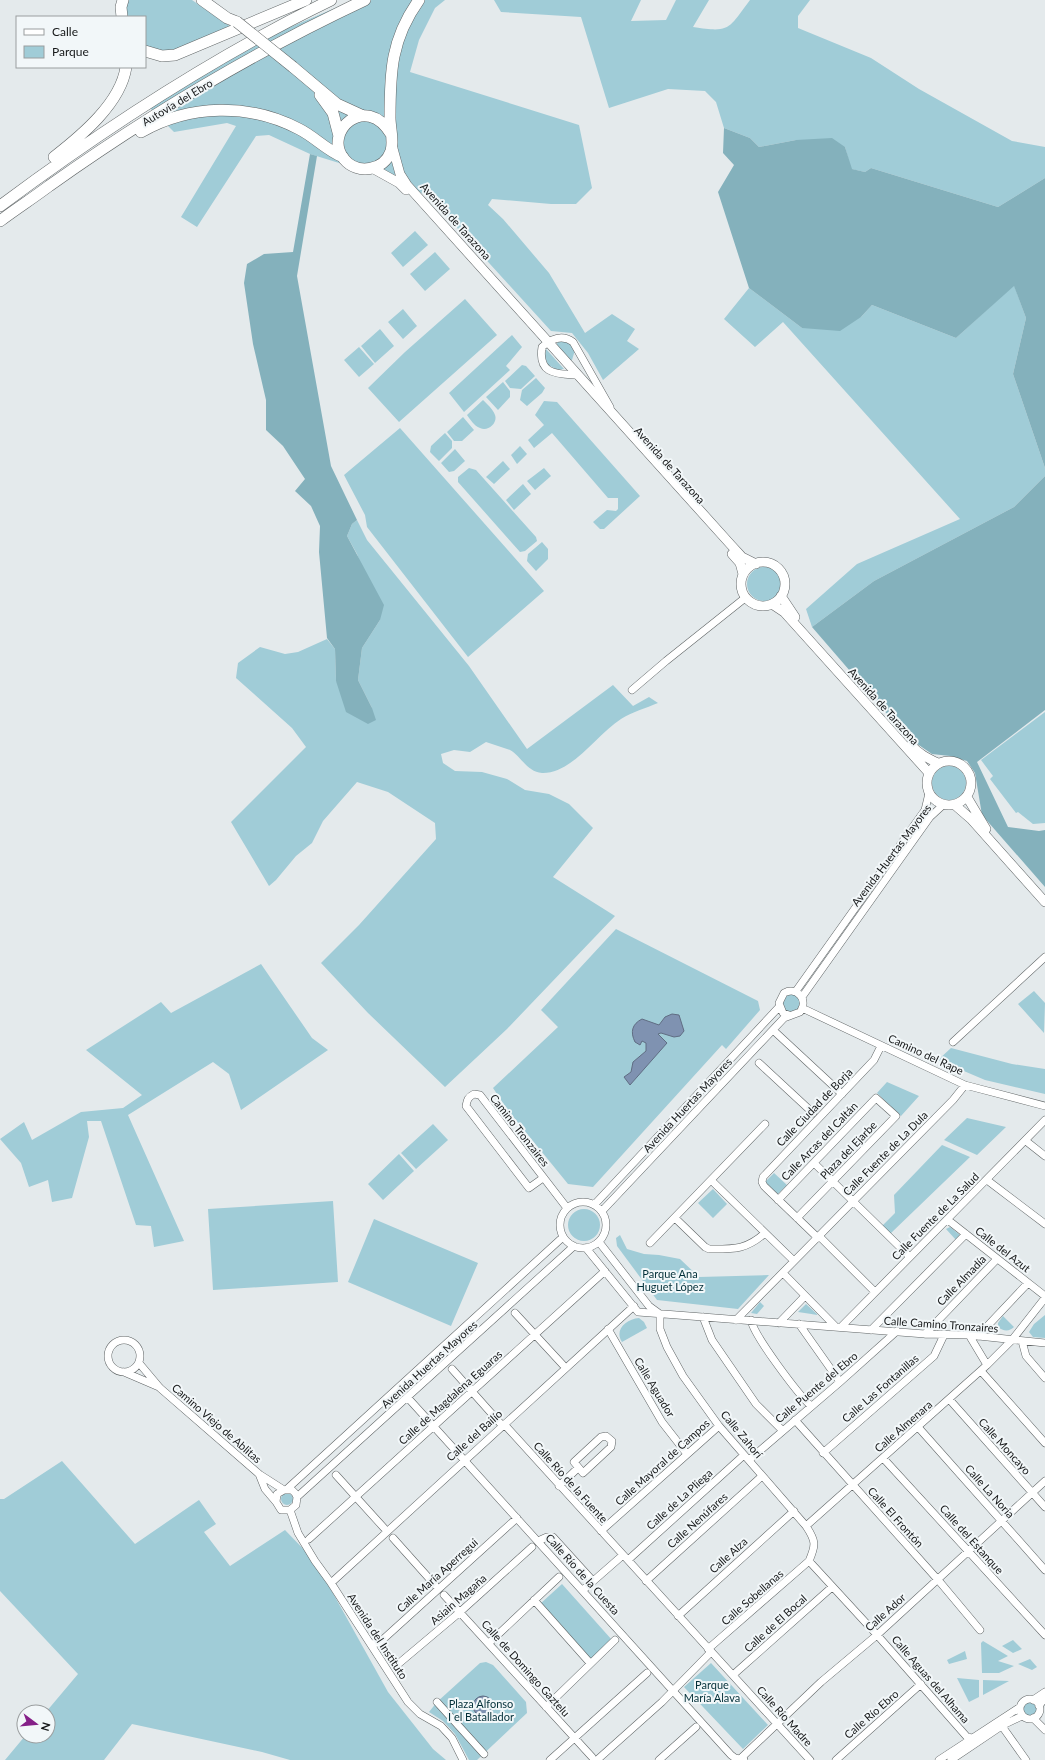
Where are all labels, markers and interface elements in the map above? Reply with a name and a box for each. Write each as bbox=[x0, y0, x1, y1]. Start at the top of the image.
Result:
legend bbox=[16, 16, 146, 68]
text: Calle bbox=[52, 24, 78, 39]
text: Parque bbox=[52, 44, 89, 59]
street label: Autovía del Ebro bbox=[139, 76, 215, 128]
street label: Avenida de Tarazona bbox=[418, 180, 494, 262]
street label: Avenida de Tarazona bbox=[632, 424, 708, 506]
street label: Avenida de Tarazona bbox=[846, 665, 922, 747]
street label: Avenida Huertas Mayores bbox=[848, 801, 934, 909]
street label: Camino del Rape bbox=[886, 1031, 966, 1077]
street label: Avenida Huertas Mayores bbox=[640, 1055, 734, 1155]
street label: Calle Ciudad de Borja bbox=[773, 1065, 855, 1149]
street label: Camino Tronzaires bbox=[488, 1091, 552, 1169]
street label: Calle Arcas del Caltán bbox=[778, 1099, 860, 1183]
street label: Calle Fuente de La Dula bbox=[840, 1108, 930, 1198]
street label: Plaza del Ejarbe bbox=[817, 1118, 879, 1182]
street label: Calle Fuente de La Salud bbox=[889, 1170, 981, 1262]
street label: Calle del Azut bbox=[973, 1224, 1033, 1275]
street label: Calle Almadía bbox=[934, 1252, 988, 1308]
park label: Parque Ana Huguet López bbox=[636, 1267, 704, 1293]
street label: Calle Camino Tronzaires bbox=[883, 1314, 999, 1335]
street label: Avenida Huertas Mayores bbox=[378, 1317, 480, 1410]
street label: Calle de Magdalena Eguaras bbox=[396, 1347, 505, 1447]
street label: Calle Puente del Ebro bbox=[772, 1349, 860, 1425]
street label: Calle Las Fontanillas bbox=[839, 1351, 921, 1425]
street label: Calle Aguador bbox=[632, 1355, 678, 1419]
street label: Camino Viejo de Ablitas bbox=[170, 1381, 265, 1466]
street label: Calle Almenara bbox=[872, 1397, 934, 1455]
street label: Calle del Bailío bbox=[443, 1407, 505, 1463]
street label: Calle Zahorí bbox=[718, 1408, 766, 1461]
street label: Calle Moncayo bbox=[976, 1415, 1034, 1477]
street label: Calle Mayoral de Campos bbox=[612, 1416, 712, 1508]
street label: Calle Río de la Fuente bbox=[531, 1439, 611, 1525]
street label: Calle La Noria bbox=[963, 1462, 1017, 1520]
street label: Calle de La Pliega bbox=[643, 1466, 715, 1532]
street label: Calle El Frontón bbox=[866, 1484, 926, 1550]
street label: Calle Nenúfares bbox=[664, 1489, 730, 1550]
street label: Calle del Estanque bbox=[937, 1502, 1007, 1576]
street label: Calle Río de la Cuesta bbox=[543, 1531, 623, 1617]
street label: Calle María Aperregui bbox=[394, 1535, 480, 1615]
street label: Calle Alza bbox=[706, 1535, 750, 1575]
street label: Calle Sobellanas bbox=[718, 1566, 786, 1627]
street label: Asiain Magaña bbox=[427, 1571, 489, 1627]
street label: Calle Ador bbox=[862, 1590, 908, 1634]
street label: Avenida del Instituto bbox=[345, 1591, 411, 1681]
street label: Calle de El Bocal bbox=[741, 1591, 809, 1655]
street label: Calle de Domingo Gaztelu bbox=[479, 1617, 573, 1719]
street label: Calle Aguas del Alhama bbox=[889, 1633, 973, 1725]
park label: Parque María Alava bbox=[684, 1678, 740, 1704]
street label: Calle Río Madre bbox=[755, 1683, 816, 1749]
street label: Calle Río Ebro bbox=[841, 1687, 901, 1741]
park label: Plaza Alfonso I el Batallador bbox=[448, 1697, 514, 1723]
north arrow bbox=[16, 1704, 56, 1744]
text: N bbox=[39, 1721, 54, 1733]

